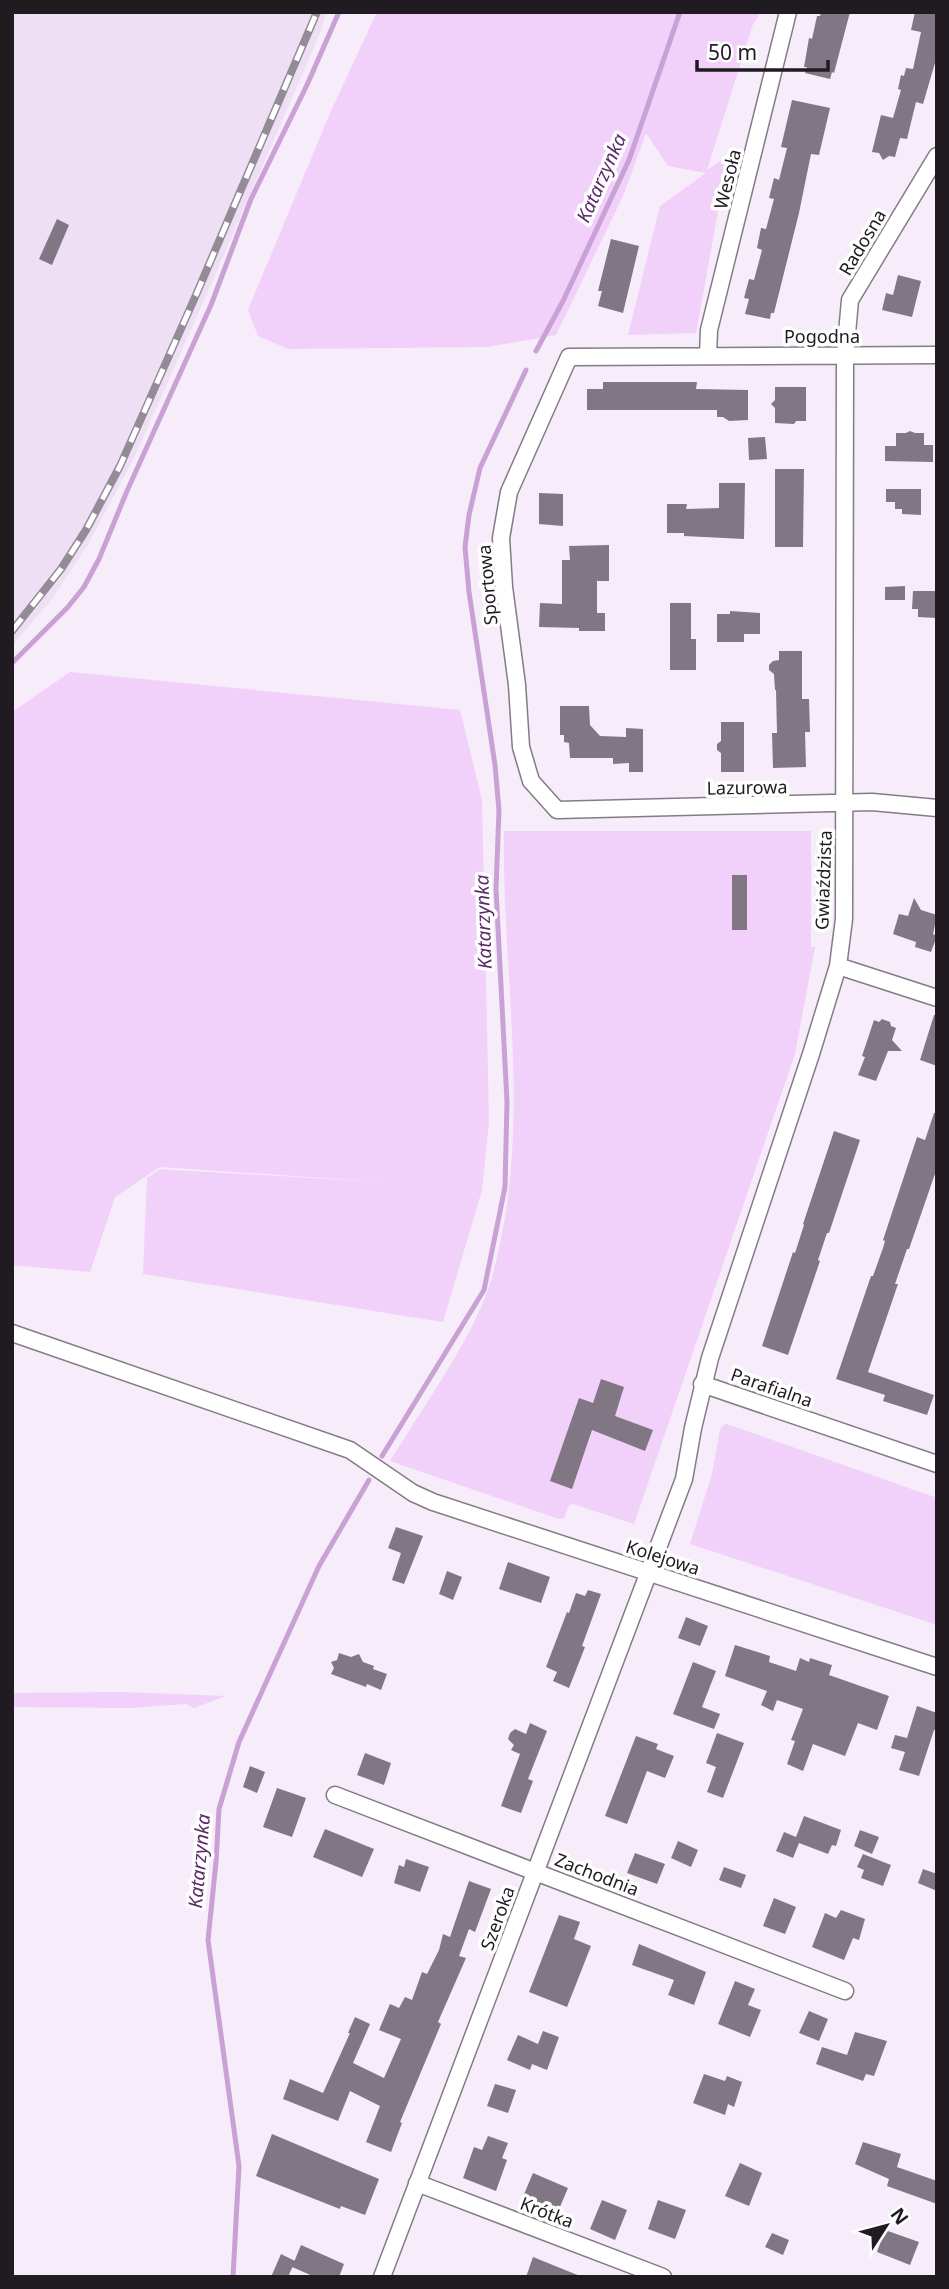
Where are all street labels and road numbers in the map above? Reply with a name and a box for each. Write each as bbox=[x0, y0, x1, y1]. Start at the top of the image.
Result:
street label: Wesoła bbox=[708, 147, 746, 211]
street label: Radosna bbox=[833, 204, 891, 280]
street label: Pogodna bbox=[784, 324, 860, 348]
street label: Sportowa bbox=[472, 544, 502, 626]
street label: Lazurowa bbox=[706, 774, 788, 800]
street label: Gwiaździsta bbox=[809, 830, 837, 930]
street label: Parafialna bbox=[728, 1362, 816, 1412]
street label: Kolejowa bbox=[623, 1534, 703, 1580]
street label: Zachodnia bbox=[552, 1847, 642, 1901]
street label: Szeroka bbox=[474, 1883, 520, 1953]
street label: Krótka bbox=[517, 2191, 577, 2233]

